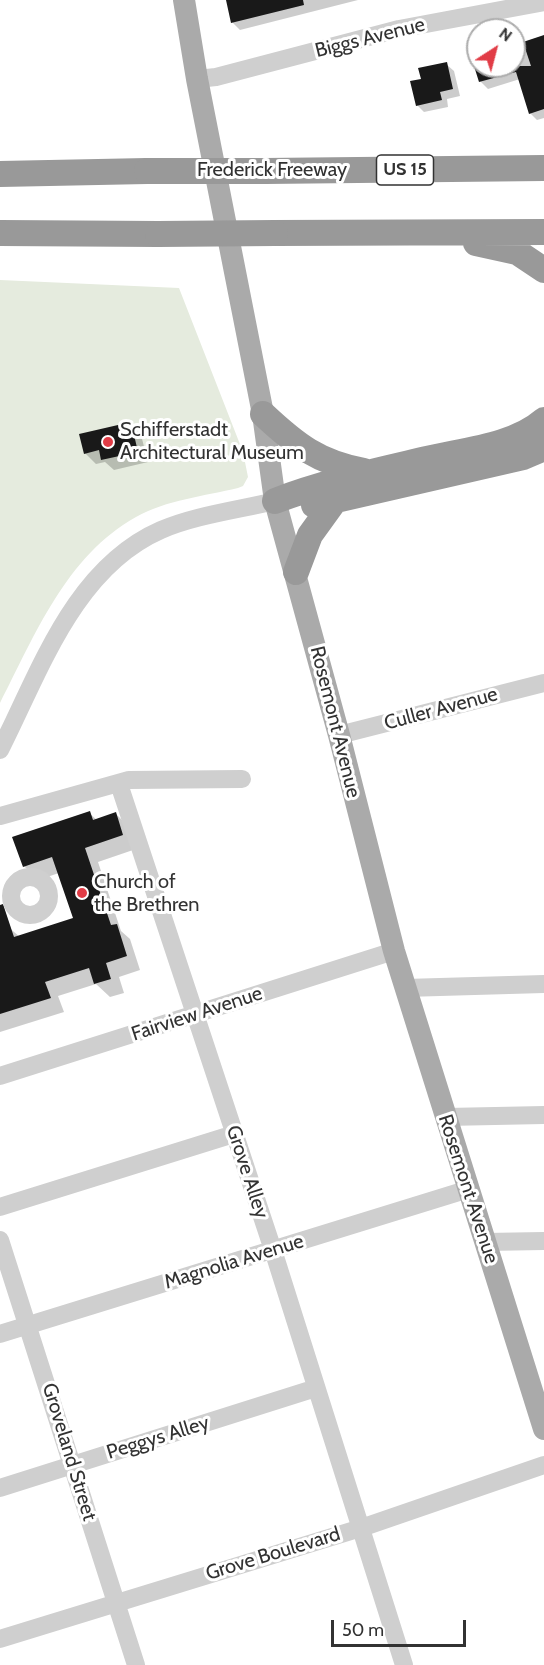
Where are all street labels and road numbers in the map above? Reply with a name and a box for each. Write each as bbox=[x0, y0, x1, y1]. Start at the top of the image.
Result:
street label: Biggs Avenue bbox=[313, 13, 427, 63]
road number: US 15 bbox=[376, 155, 434, 185]
street label: Frederick Freeway bbox=[197, 158, 347, 182]
street label: Rosemont Avenue bbox=[305, 644, 365, 800]
street label: Culler Avenue bbox=[382, 682, 500, 736]
street label: Fairview Avenue bbox=[129, 982, 265, 1046]
street label: Rosemont Avenue bbox=[433, 1111, 503, 1267]
street label: Grove Alley bbox=[221, 1122, 273, 1222]
street label: Magnolia Avenue bbox=[161, 1229, 307, 1295]
street label: Groveland Street bbox=[37, 1380, 101, 1524]
street label: Peggys Alley bbox=[104, 1411, 212, 1465]
street label: Grove Boulevard bbox=[203, 1522, 343, 1586]

